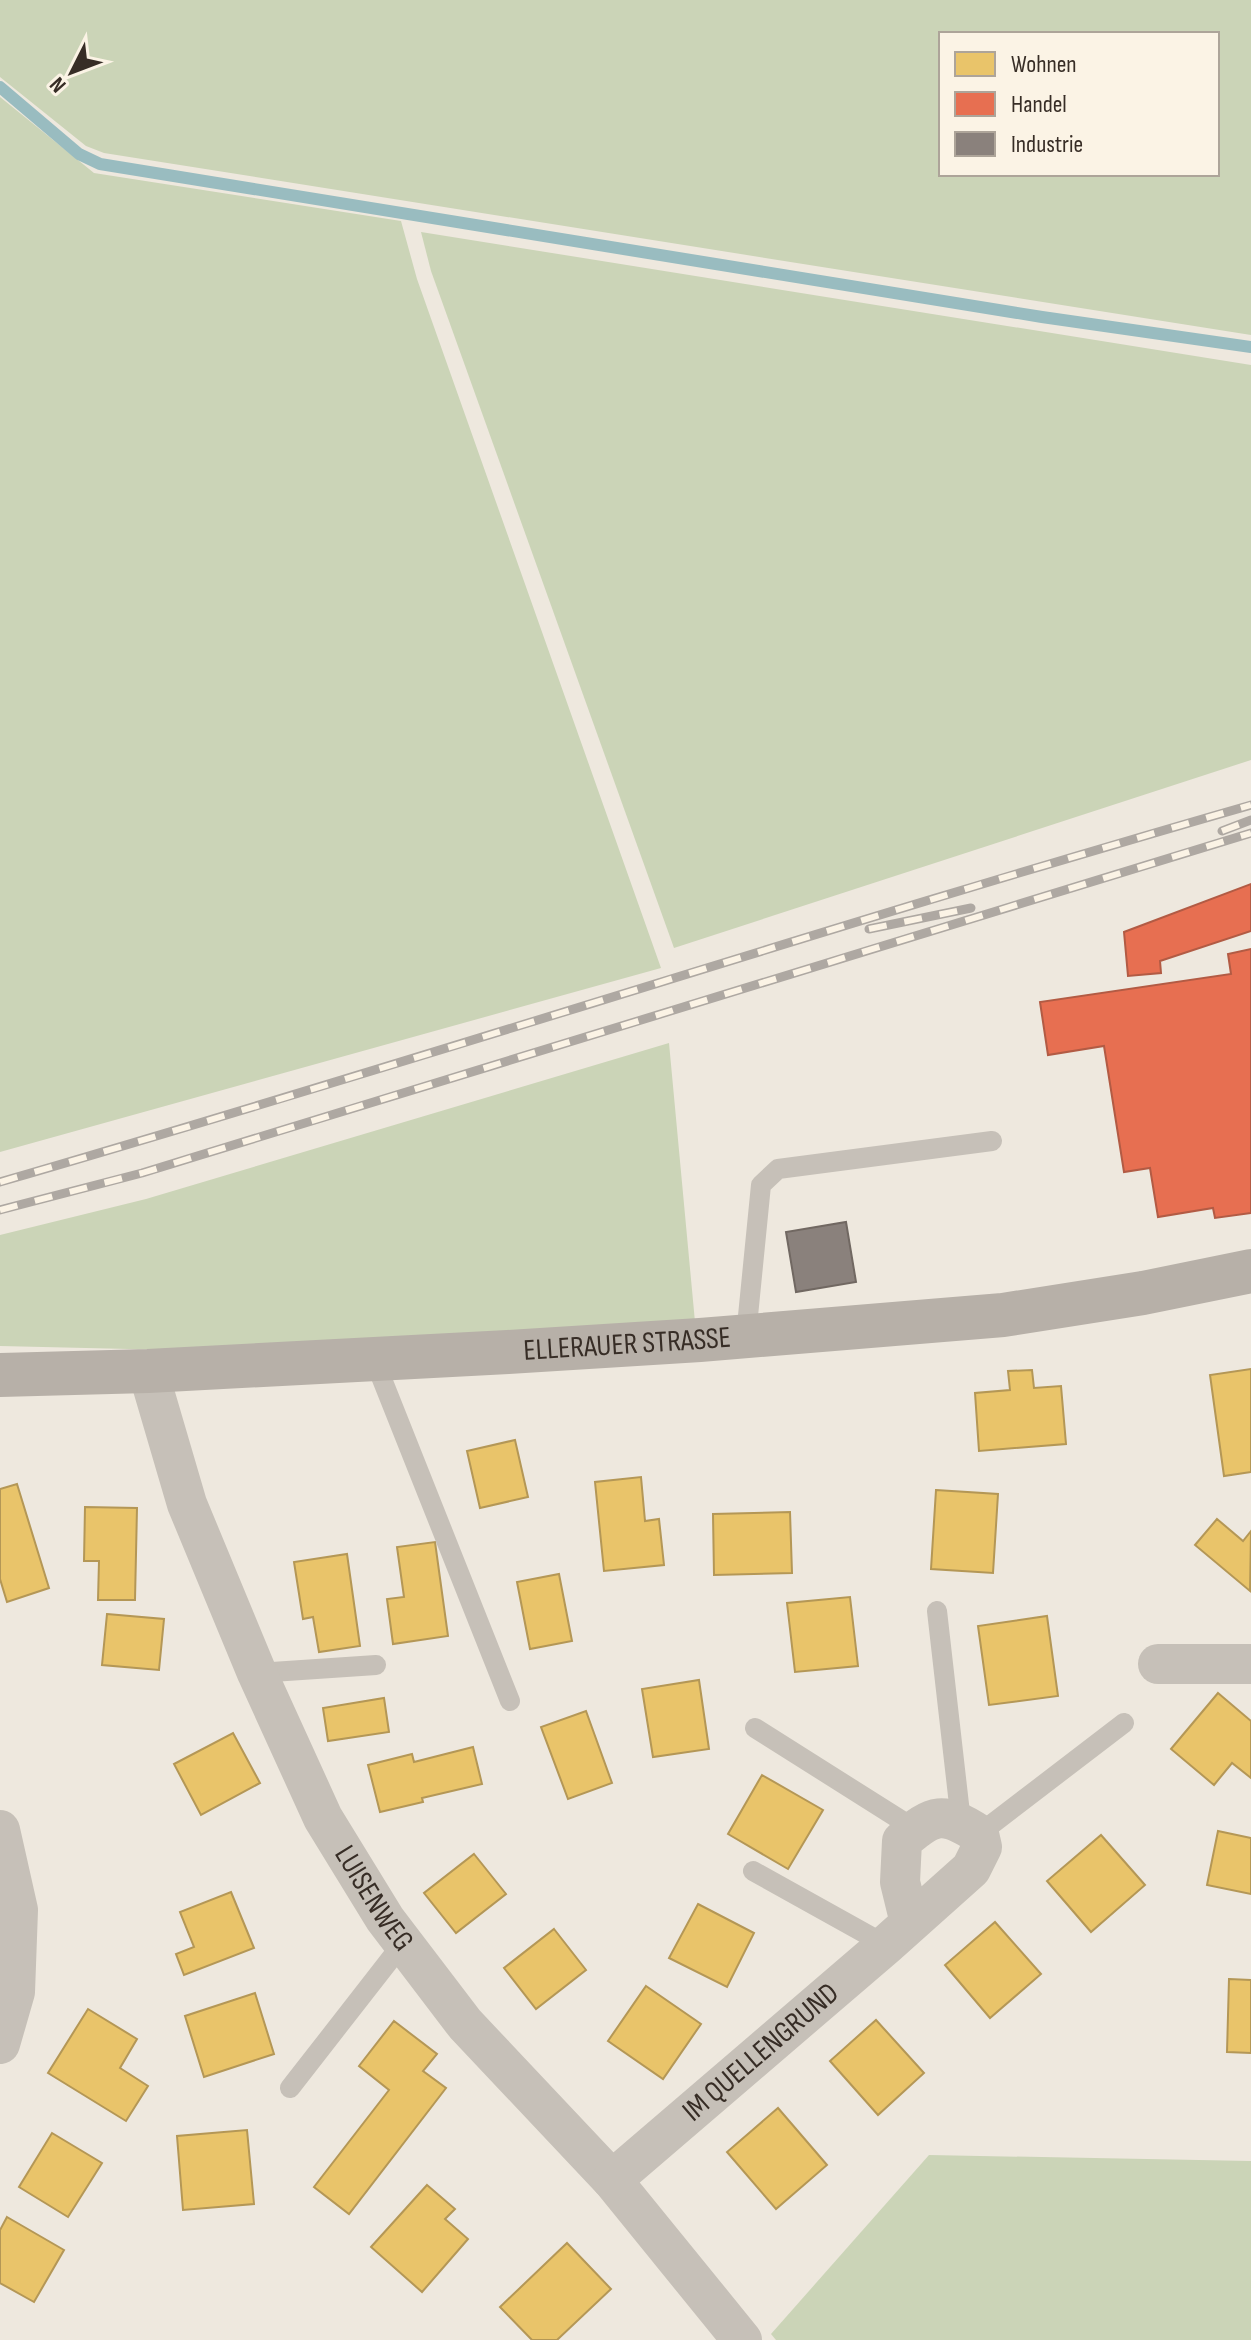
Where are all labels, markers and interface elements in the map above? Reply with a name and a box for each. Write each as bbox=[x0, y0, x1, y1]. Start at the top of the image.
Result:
north arrow bbox=[32, 32, 112, 112]
legend bbox=[939, 32, 1219, 176]
text: Wohnen bbox=[1011, 50, 1077, 79]
text: N bbox=[44, 71, 72, 98]
text: Handel bbox=[1011, 90, 1067, 119]
text: Industrie bbox=[1011, 130, 1083, 159]
street label: ELLERAUER STRASSE bbox=[522, 1320, 732, 1369]
street label: LUISENWEG bbox=[326, 1839, 421, 1959]
street label: IM QUELLENGRUND bbox=[675, 1976, 846, 2129]

